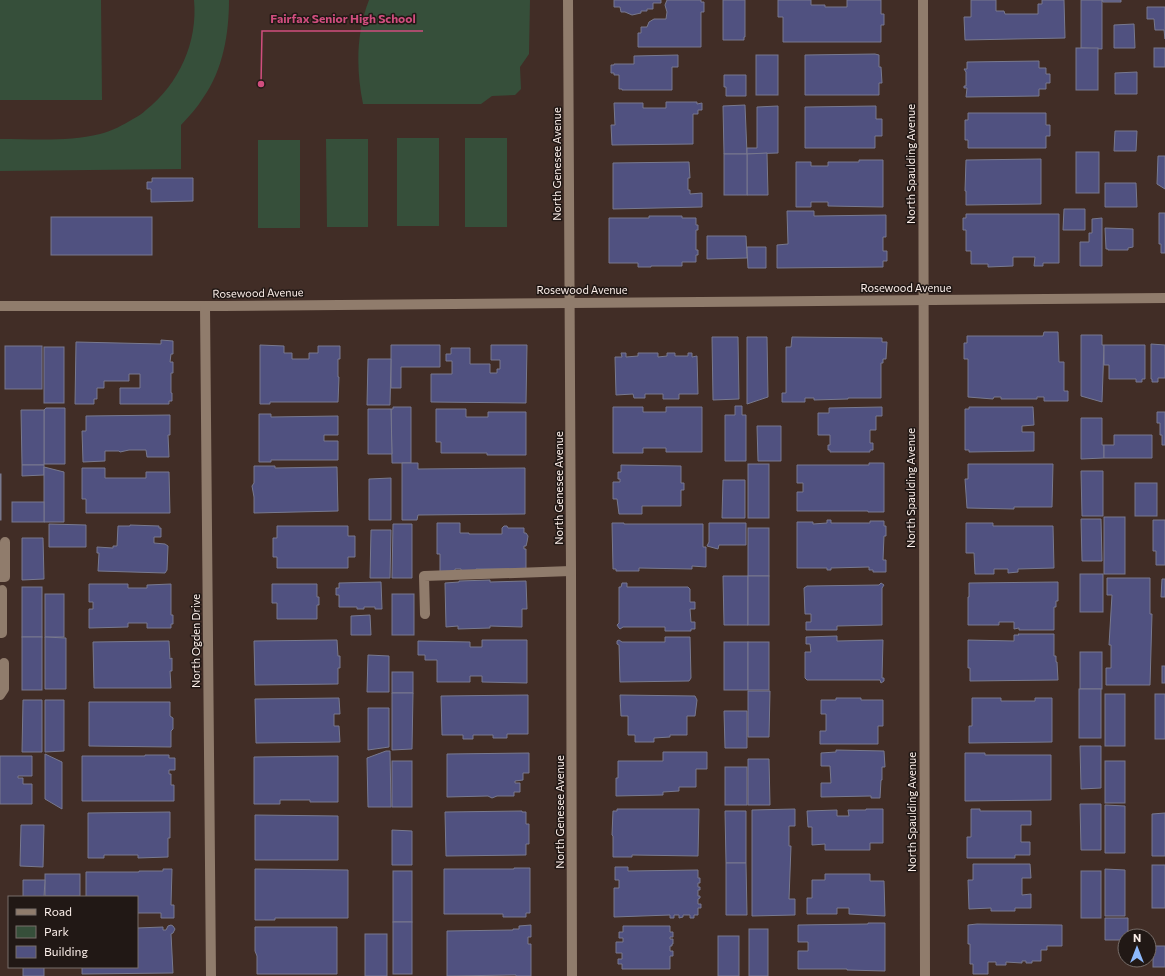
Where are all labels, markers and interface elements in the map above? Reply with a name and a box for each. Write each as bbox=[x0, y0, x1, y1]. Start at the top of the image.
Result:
callout: Fairfax Senior High School bbox=[262, 7, 423, 31]
text: Fairfax Senior High School bbox=[270, 11, 416, 25]
street label: North Spaulding Avenue bbox=[904, 104, 917, 224]
street label: North Genesee Avenue bbox=[550, 107, 563, 221]
street label: Rosewood Avenue bbox=[860, 281, 952, 294]
street label: Rosewood Avenue bbox=[536, 283, 628, 296]
street label: Rosewood Avenue bbox=[212, 285, 304, 300]
street label: North Spaulding Avenue bbox=[904, 428, 917, 548]
street label: North Genesee Avenue bbox=[552, 431, 565, 545]
street label: North Ogden Drive bbox=[189, 594, 202, 688]
street label: North Spaulding Avenue bbox=[905, 752, 918, 872]
street label: North Genesee Avenue bbox=[553, 755, 566, 869]
legend bbox=[8, 896, 138, 968]
text: Road bbox=[44, 904, 72, 918]
text: Park bbox=[44, 924, 70, 938]
north arrow bbox=[1117, 928, 1157, 968]
text: N bbox=[1133, 931, 1141, 944]
text: Building bbox=[44, 944, 88, 958]

